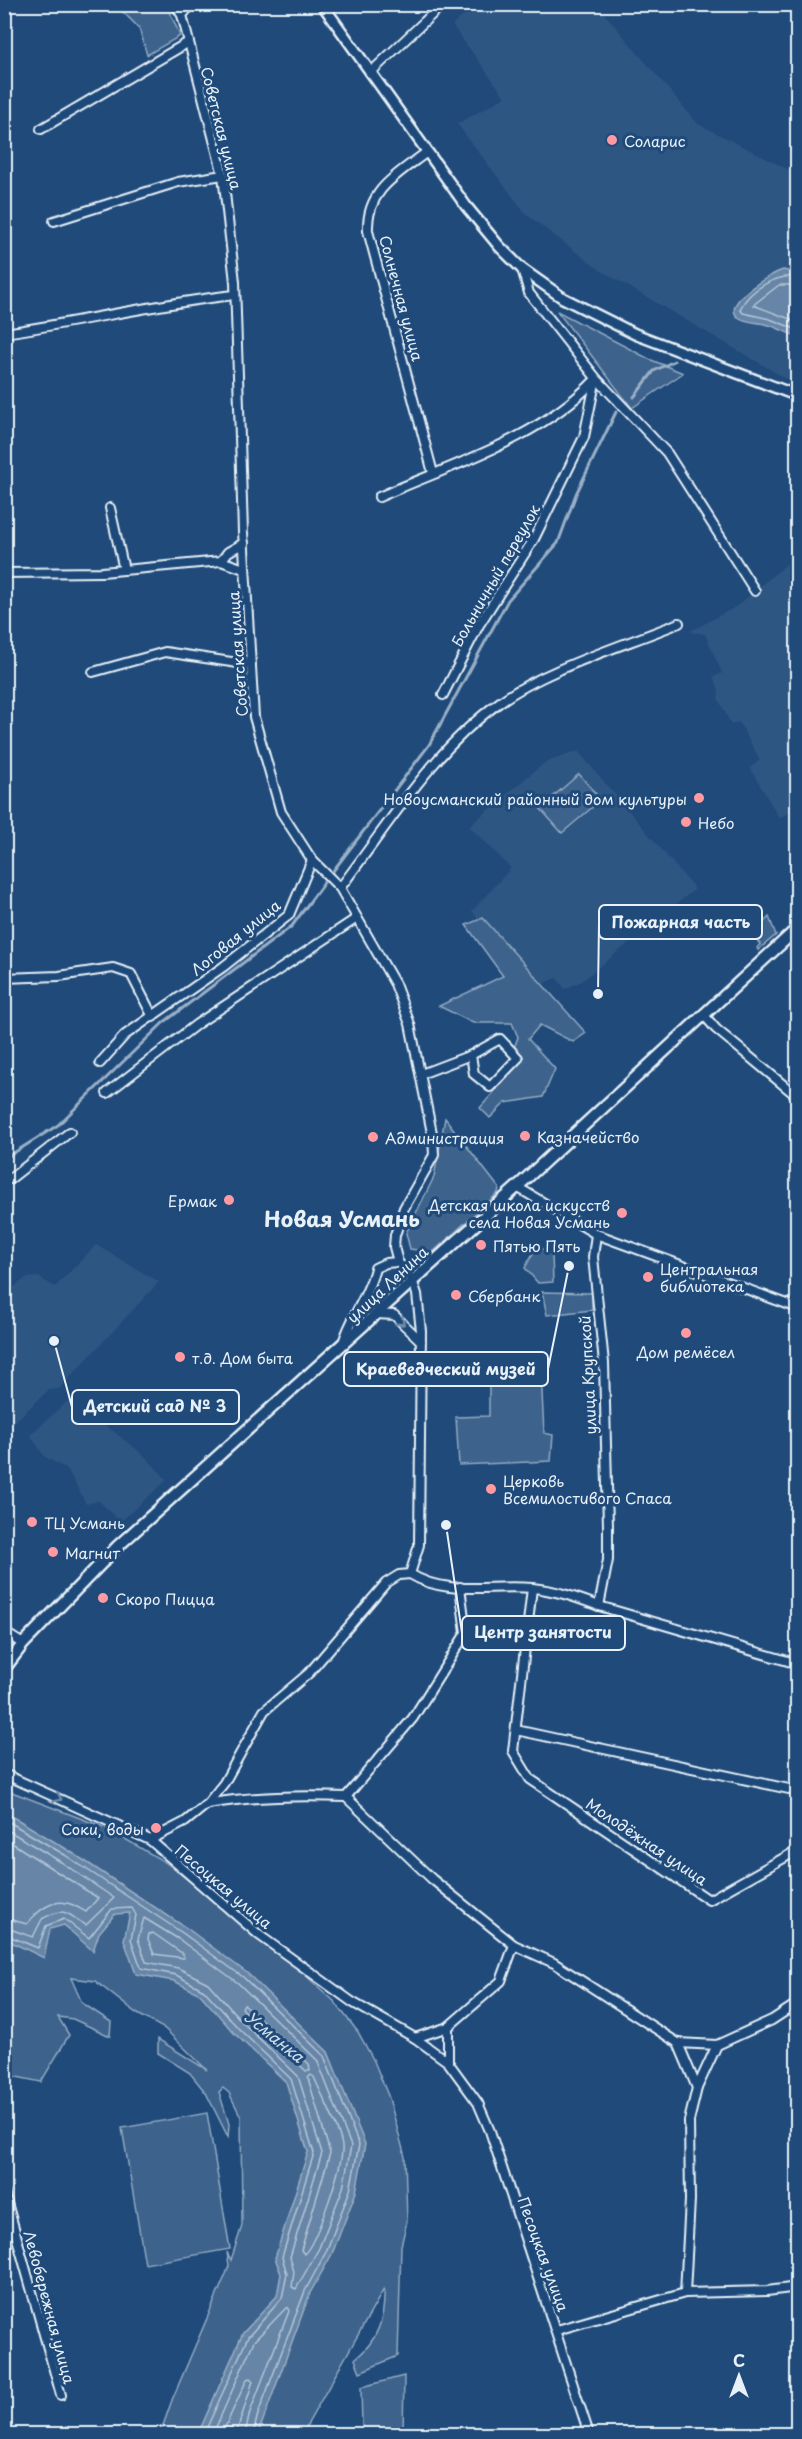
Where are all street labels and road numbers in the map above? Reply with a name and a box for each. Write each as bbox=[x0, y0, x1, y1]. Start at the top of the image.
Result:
street label: Советская улица bbox=[196, 64, 249, 192]
street label: Солнечная улица bbox=[374, 233, 430, 364]
street label: Больничный переулок bbox=[445, 500, 545, 650]
street label: Советская улица bbox=[221, 590, 253, 718]
street label: Логовая улица bbox=[185, 893, 285, 980]
street label: улица Ленина bbox=[341, 1240, 433, 1328]
street label: улица Крупской bbox=[572, 1315, 602, 1435]
street label: Молодёжная улица bbox=[582, 1792, 713, 1891]
street label: Песоцкая улица bbox=[170, 1838, 278, 1934]
street label: Песоцкая улица bbox=[513, 2193, 576, 2315]
street label: Левобережная улица bbox=[19, 2228, 82, 2387]

